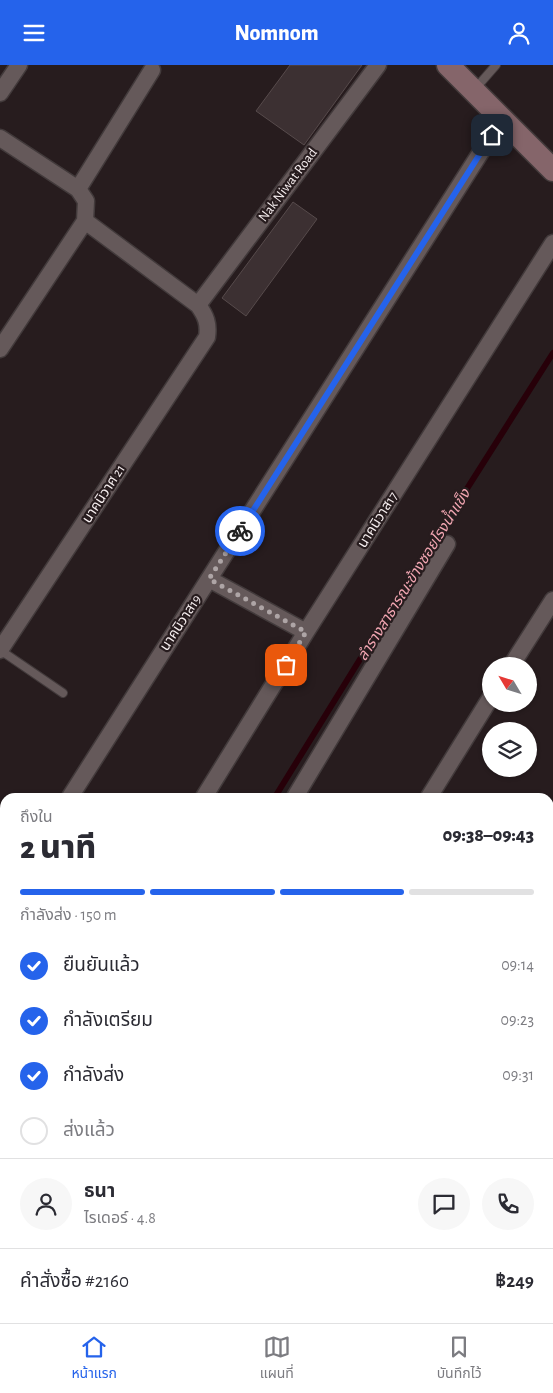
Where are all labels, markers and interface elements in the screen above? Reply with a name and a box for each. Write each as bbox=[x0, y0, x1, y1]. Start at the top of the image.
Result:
icon: menu bbox=[20, 19, 48, 47]
icon: person bbox=[505, 19, 533, 47]
text: Nomnom bbox=[235, 22, 318, 44]
pin bbox=[471, 114, 513, 156]
icon: home bbox=[478, 121, 506, 149]
street label: Nak Niwat Road bbox=[256, 146, 320, 224]
street label: นาคนิวาศ 21 bbox=[80, 462, 128, 526]
water label: ลำรางสาธารณะข้างซอยโรงน้ำแข็ง bbox=[352, 484, 474, 663]
street label: นาคนิวาส17 bbox=[355, 490, 401, 550]
courier bbox=[215, 506, 265, 556]
icon: bike bbox=[226, 517, 254, 545]
street label: นาคนิวาส19 bbox=[158, 593, 204, 653]
pin bbox=[265, 644, 307, 686]
icon: bag bbox=[272, 651, 300, 679]
north arrow bbox=[482, 657, 538, 713]
map controls bbox=[482, 657, 537, 777]
button: layers bbox=[482, 722, 537, 777]
text: ถึงใน bbox=[20, 809, 53, 825]
text: 09:38–09:43 bbox=[442, 826, 534, 845]
text: 2 นาที bbox=[20, 832, 96, 864]
text: กำลังส่ง · 150 m bbox=[20, 907, 117, 923]
icon: check bbox=[20, 952, 48, 980]
text: ยืนยันแล้ว bbox=[63, 956, 140, 975]
text: 09:14 bbox=[501, 957, 534, 973]
icon: check bbox=[20, 1007, 48, 1035]
text: กำลังเตรียม bbox=[63, 1011, 153, 1030]
text: 09:23 bbox=[500, 1012, 534, 1028]
icon: check bbox=[20, 1062, 48, 1090]
text: กำลังส่ง bbox=[63, 1066, 124, 1085]
text: 09:31 bbox=[502, 1067, 534, 1083]
text: ส่งแล้ว bbox=[63, 1121, 115, 1140]
button: person bbox=[20, 1178, 72, 1230]
button: chat bbox=[418, 1178, 470, 1230]
button: phone bbox=[482, 1178, 534, 1230]
text: ธนา bbox=[84, 1182, 115, 1201]
text: ไรเดอร์ · 4.8 bbox=[84, 1210, 156, 1226]
text: คำสั่งซื้อ #2160 bbox=[20, 1272, 129, 1291]
text: ฿249 bbox=[495, 1272, 534, 1291]
tab: หน้าแรก bbox=[71, 1333, 117, 1384]
tab: แผนที่ bbox=[260, 1333, 294, 1384]
tab: บันทึกไว้ bbox=[437, 1333, 482, 1384]

